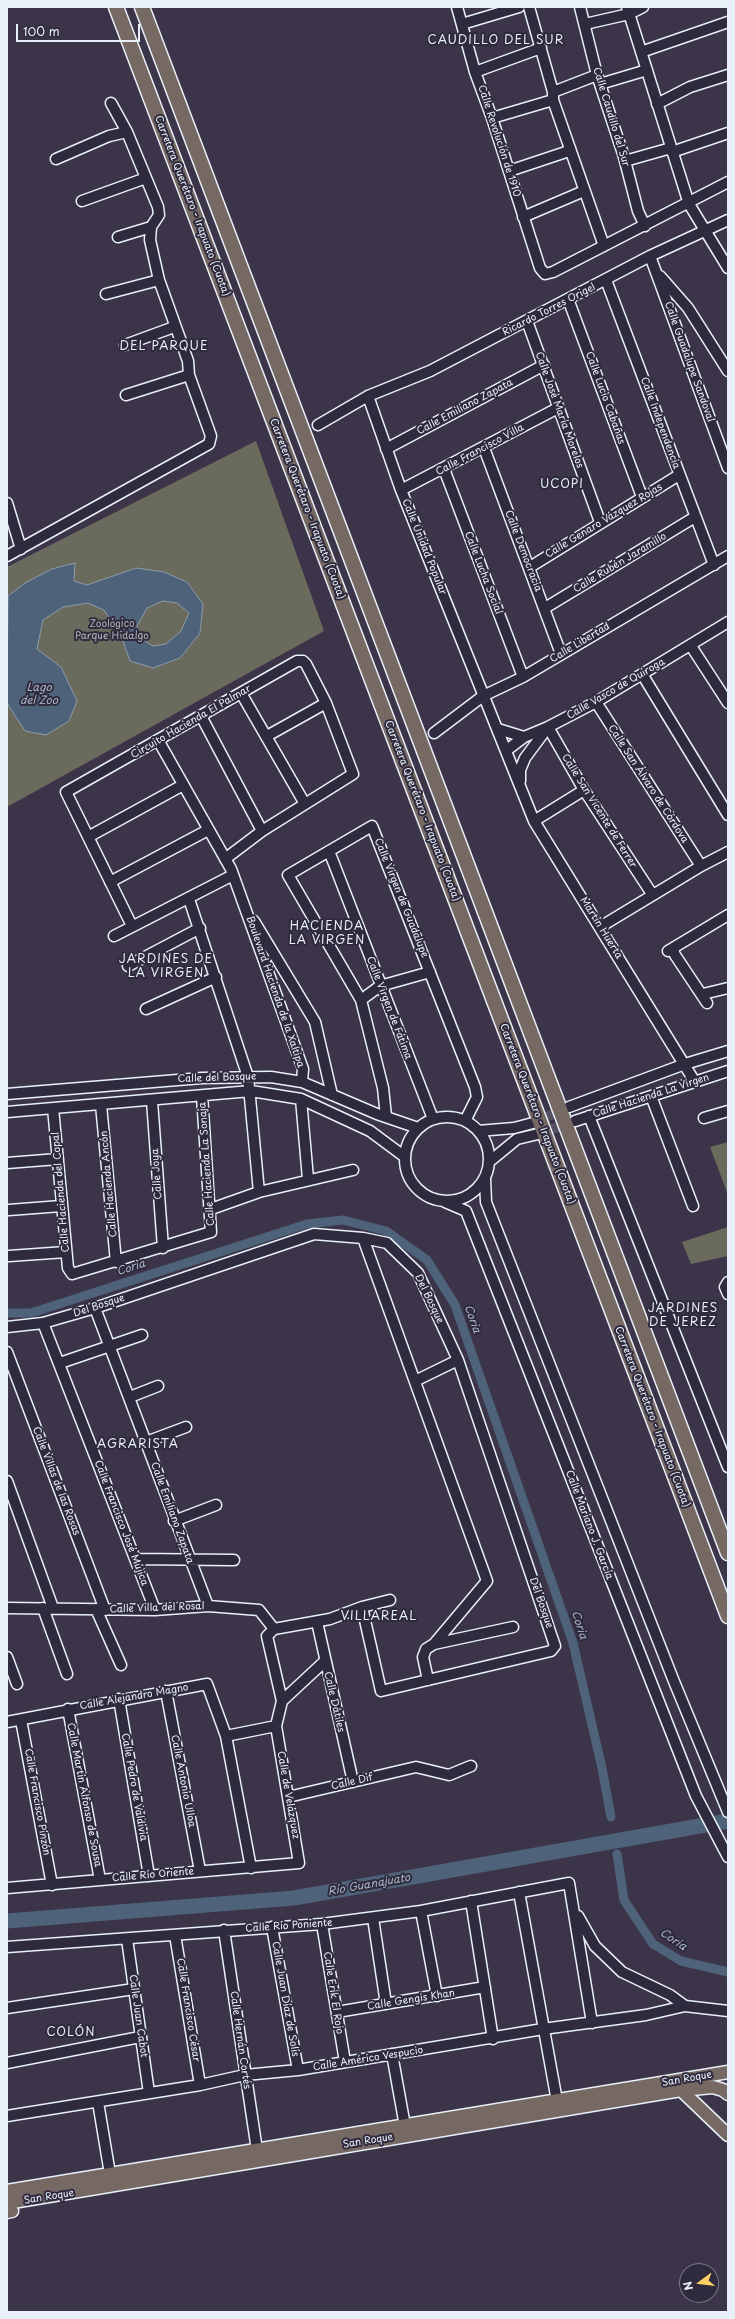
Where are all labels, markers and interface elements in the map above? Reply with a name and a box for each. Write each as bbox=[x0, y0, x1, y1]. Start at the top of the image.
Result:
scale bar bbox=[18, 16, 142, 42]
text: 100 m bbox=[23, 22, 60, 40]
district label: CAUDILLO DEL SUR bbox=[427, 34, 565, 48]
street label: Calle Caudillo del Sur bbox=[590, 66, 632, 168]
street label: Calle Revolución de 1910 bbox=[475, 83, 523, 199]
street label: Carretera Querétaro - Irapuato (Cuota) bbox=[152, 114, 232, 298]
street label: Ricardo Torres Origel bbox=[501, 281, 597, 339]
street label: Calle Guadalupe Sandoval bbox=[662, 300, 716, 424]
district label: DEL PARQUE bbox=[120, 340, 208, 354]
street label: Calle José María Morelos bbox=[532, 350, 586, 470]
street label: Calle Lucio Cabañas bbox=[583, 350, 627, 446]
street label: Calle Independencia bbox=[638, 375, 682, 471]
street label: Calle Emiliano Zapata bbox=[415, 377, 515, 437]
street label: Carretera Querétaro - Irapuato (Cuota) bbox=[267, 417, 347, 601]
street label: Calle Francisco Villa bbox=[434, 422, 526, 478]
district label: UCOPI bbox=[540, 478, 584, 492]
street label: Calle Genaro Vázquez Rojas bbox=[543, 481, 665, 561]
street label: Calle Unidad Popular bbox=[399, 497, 449, 597]
street label: Calle Democracia bbox=[502, 509, 544, 593]
street label: Calle Lucha Social bbox=[462, 530, 504, 616]
street label: Calle Rubén Jaramillo bbox=[571, 530, 669, 596]
park label: Zoológico Parque Hidalgo bbox=[75, 618, 149, 642]
street label: Calle Libertad bbox=[548, 620, 612, 666]
street label: Calle Vasco de Quiroga bbox=[565, 656, 667, 722]
water label: Lago del Zoo bbox=[20, 681, 58, 707]
street label: Circuito Hacienda El Palmar bbox=[129, 683, 253, 761]
street label: Carretera Querétaro - Irapuato (Cuota) bbox=[382, 719, 462, 903]
street label: Calle San Álvaro de Córdova bbox=[605, 723, 691, 845]
street label: Calle San Vicente de Ferrer bbox=[559, 752, 639, 870]
street label: Calle Virgen de Guadalupe bbox=[371, 836, 431, 960]
street label: Martín Huerta bbox=[577, 895, 625, 961]
street label: Boulevard Hacienda de la Xaltipa bbox=[243, 915, 307, 1069]
district label: HACIENDA LA VIRGEN bbox=[289, 920, 365, 948]
district label: JARDINES DE LA VIRGEN bbox=[120, 953, 212, 981]
street label: Calle Virgen de Fátima bbox=[364, 955, 414, 1061]
street label: Carretera Querétaro - Irapuato (Cuota) bbox=[497, 1022, 577, 1206]
street label: Calle del Bosque bbox=[178, 1071, 256, 1085]
street label: Calle Hacienda La Virgen bbox=[591, 1072, 711, 1120]
street label: Calle Hacienda La Sonaja bbox=[197, 1102, 217, 1226]
street label: Calle Hacienda Ancón bbox=[98, 1130, 120, 1238]
street label: Calle Hacienda del Copal bbox=[50, 1131, 72, 1253]
street label: Calle Joya bbox=[149, 1148, 165, 1200]
water label: Coria bbox=[115, 1257, 147, 1279]
street label: Del Bosque bbox=[412, 1273, 446, 1325]
street label: Del Bosque bbox=[72, 1292, 126, 1320]
district label: JARDINES DE JEREZ bbox=[649, 1302, 717, 1330]
water label: Coria bbox=[461, 1303, 483, 1335]
street label: Carretera Querétaro - Irapuato (Cuota) bbox=[612, 1325, 692, 1509]
street label: Calle Villas de las Rosas bbox=[30, 1425, 82, 1537]
district label: AGRARISTA bbox=[98, 1438, 178, 1452]
street label: Calle Francisco José Mújica bbox=[91, 1459, 151, 1587]
street label: Calle Emiliano Zapata bbox=[148, 1461, 196, 1565]
street label: Calle Mariano J. García bbox=[563, 1469, 615, 1581]
street label: Del Bosque bbox=[527, 1576, 555, 1630]
street label: Calle Villa del Rosal bbox=[109, 1600, 205, 1616]
water label: Coria bbox=[568, 1609, 590, 1641]
district label: VILLAREAL bbox=[342, 1610, 416, 1624]
street label: Calle Dátiles bbox=[321, 1670, 347, 1734]
street label: Calle Alejandro Magno bbox=[79, 1682, 189, 1712]
street label: Calle Martín Alfonso de Sousa bbox=[64, 1722, 104, 1868]
street label: Calle Pedro de Valdivia bbox=[119, 1732, 149, 1842]
street label: Calle Antonio Ulloa bbox=[168, 1734, 198, 1828]
street label: Calle Francisco Pinzón bbox=[22, 1748, 52, 1856]
street label: Calle de Velázquez bbox=[274, 1750, 302, 1840]
street label: Calle Dif bbox=[330, 1771, 374, 1793]
street label: Calle Río Oriente bbox=[112, 1865, 194, 1885]
water label: Río Guanajuato bbox=[327, 1871, 411, 1899]
street label: Calle Río Poniente bbox=[245, 1917, 333, 1935]
water label: Coria bbox=[657, 1926, 689, 1954]
street label: Calle Juan Díaz de Solís bbox=[269, 1940, 301, 2058]
street label: Calle Erik El Rojo bbox=[321, 1951, 345, 2035]
street label: Calle Francisco César bbox=[174, 1957, 202, 2063]
street label: Calle Juan Cabot bbox=[126, 1974, 150, 2058]
street label: Calle Gengis Khan bbox=[366, 1987, 456, 2013]
street label: Calle Hernán Cortés bbox=[227, 1990, 253, 2090]
district label: COLÓN bbox=[47, 2026, 95, 2040]
street label: Calle Américo Vespucio bbox=[312, 2044, 424, 2074]
street label: San Roque bbox=[661, 2069, 713, 2089]
street label: San Roque bbox=[342, 2131, 394, 2151]
street label: San Roque bbox=[23, 2187, 75, 2207]
north arrow bbox=[679, 2263, 719, 2303]
text: N bbox=[679, 2280, 697, 2292]

